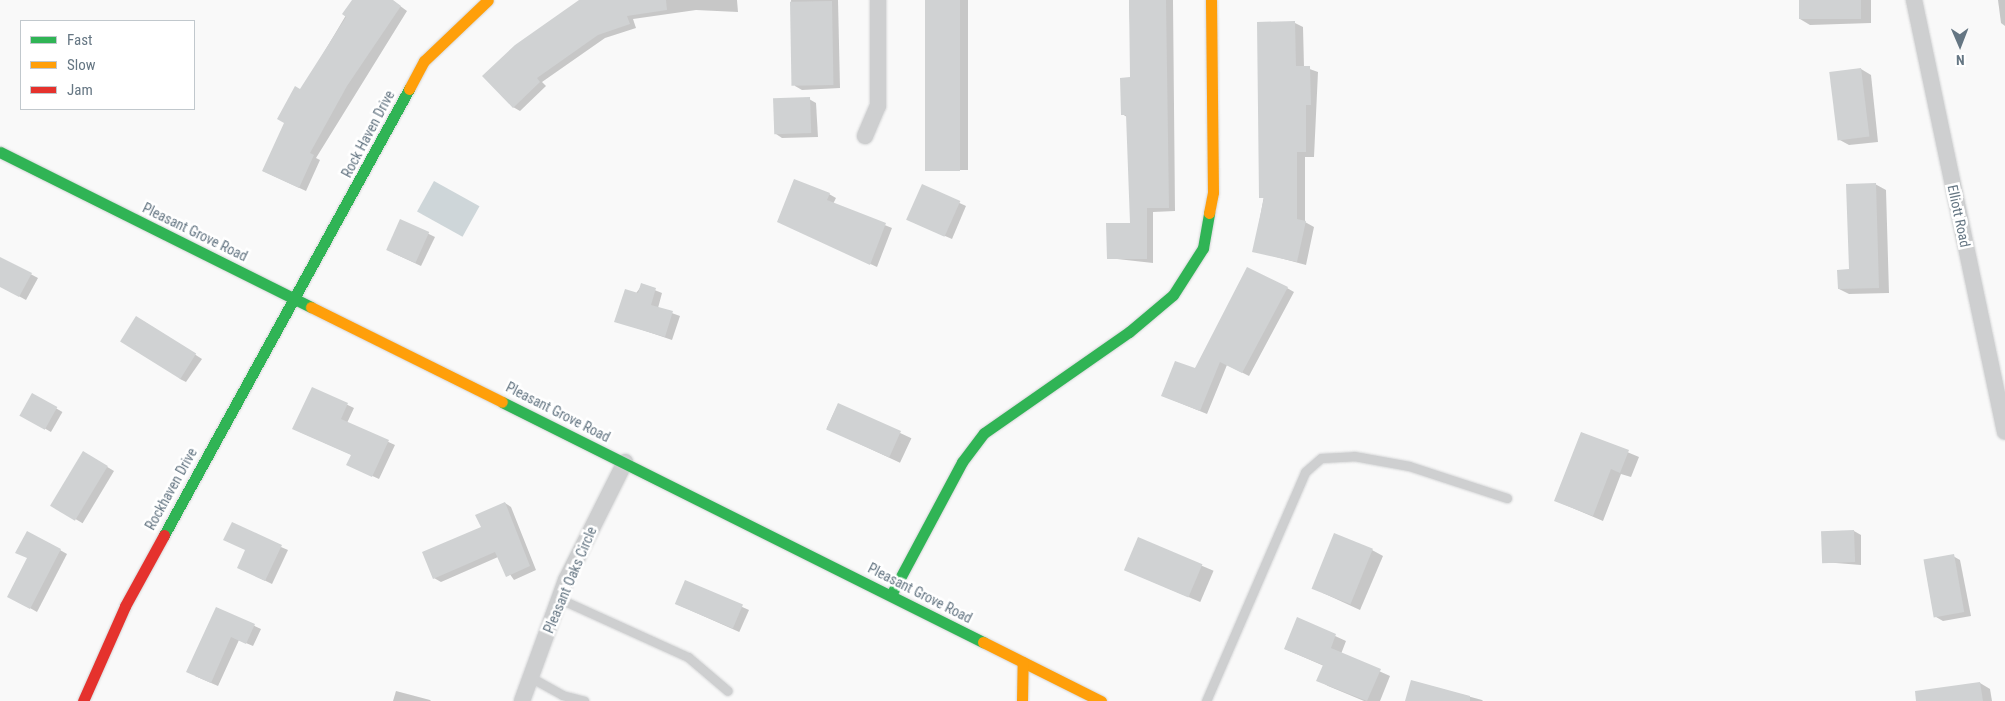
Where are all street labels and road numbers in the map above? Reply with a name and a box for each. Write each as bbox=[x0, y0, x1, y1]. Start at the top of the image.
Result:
street label: Rock Haven Drive bbox=[338, 88, 398, 180]
street label: Elliott Road bbox=[1944, 183, 1974, 249]
street label: Pleasant Grove Road bbox=[140, 199, 250, 265]
street label: Pleasant Grove Road bbox=[503, 379, 613, 445]
street label: Rockhaven Drive bbox=[142, 445, 200, 533]
street label: Pleasant Oaks Circle bbox=[540, 524, 600, 636]
street label: Pleasant Grove Road bbox=[865, 560, 975, 626]

